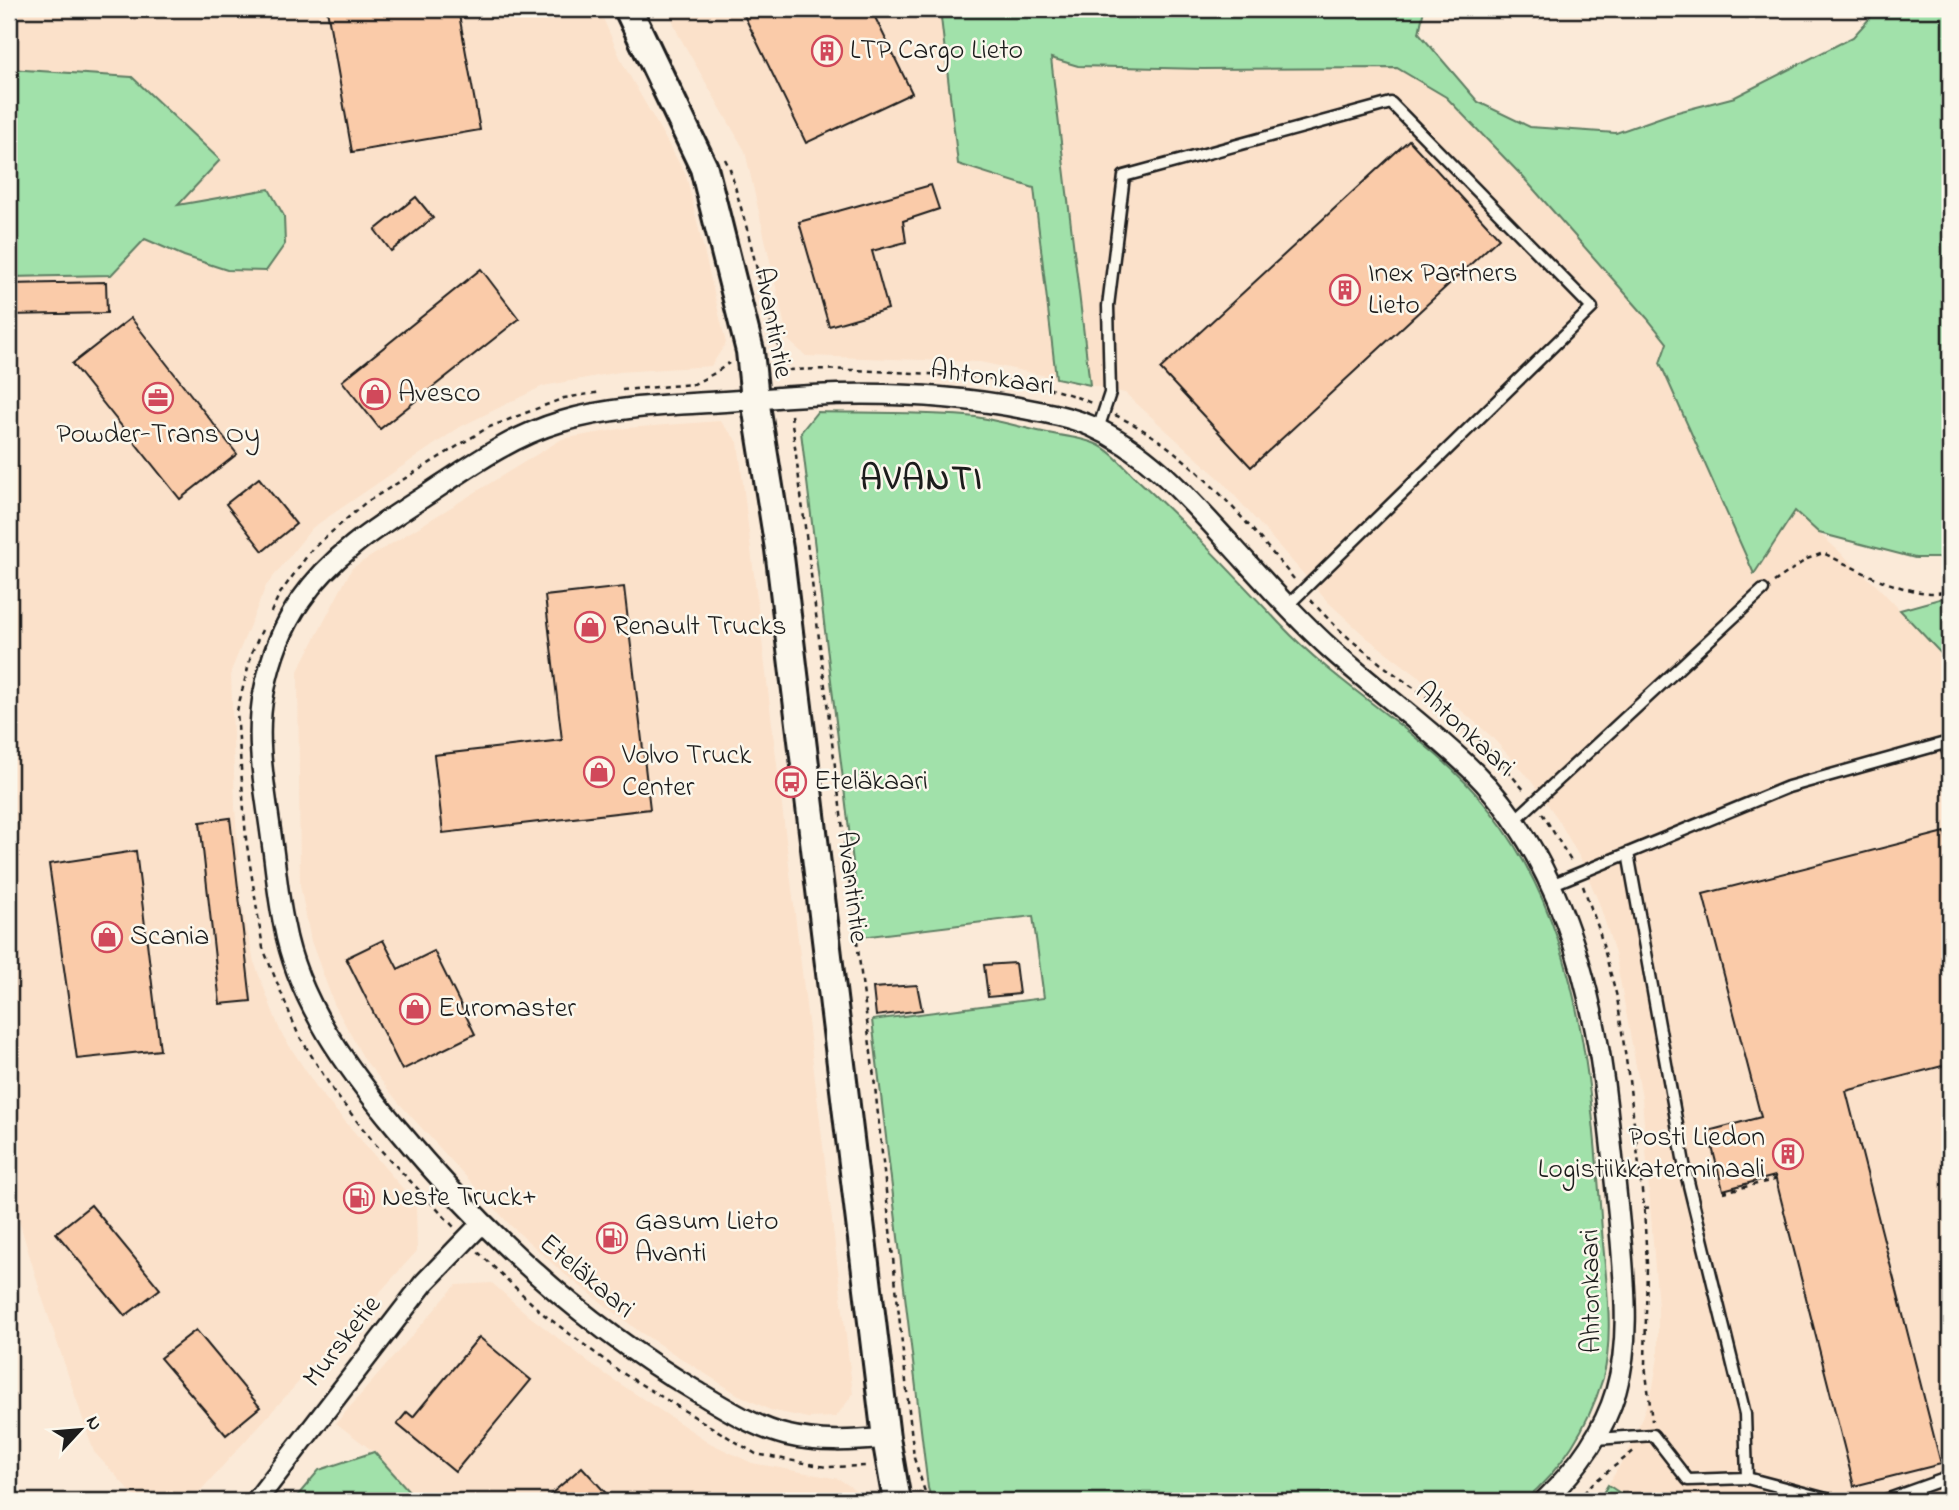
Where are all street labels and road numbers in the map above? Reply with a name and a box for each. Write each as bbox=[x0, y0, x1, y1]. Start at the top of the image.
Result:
street label: Avantintie bbox=[741, 264, 803, 382]
street label: Ahtonkaari bbox=[927, 350, 1057, 408]
street label: Ahtonkaari bbox=[1404, 673, 1524, 787]
street label: Avantintie bbox=[824, 829, 878, 946]
street label: Eteläkaari bbox=[529, 1225, 643, 1329]
street label: Ahtonkaari bbox=[1570, 1228, 1614, 1354]
street label: Mursketie bbox=[294, 1287, 393, 1397]

